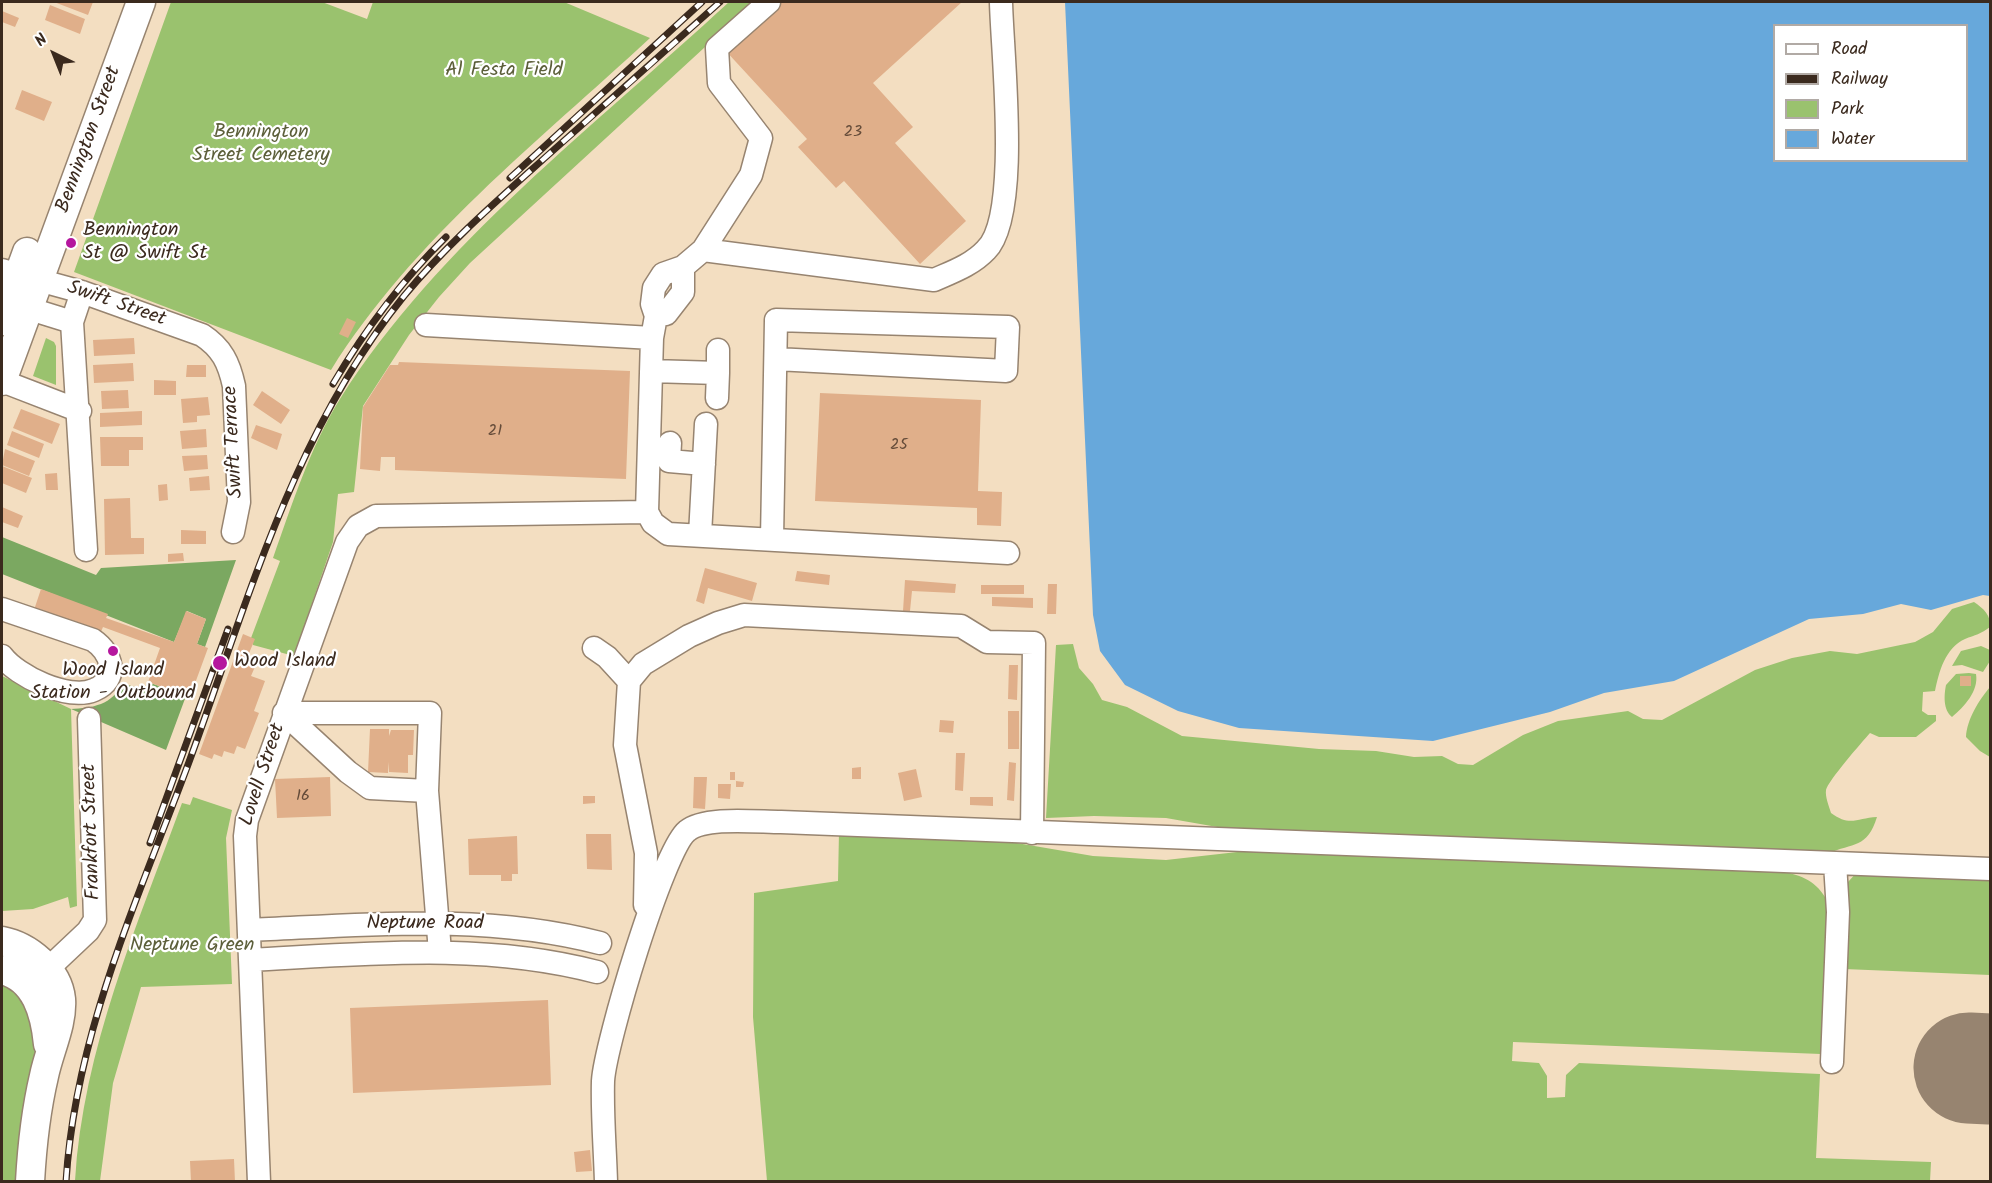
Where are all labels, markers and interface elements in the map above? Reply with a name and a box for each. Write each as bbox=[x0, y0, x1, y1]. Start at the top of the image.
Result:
north arrow bbox=[24, 24, 84, 84]
legend bbox=[1773, 24, 1968, 162]
text: N bbox=[29, 28, 54, 53]
text: Road bbox=[1831, 35, 1867, 64]
park label: Al Festa Field bbox=[445, 60, 563, 84]
street label: Bennington Street bbox=[52, 63, 128, 217]
text: Railway bbox=[1831, 65, 1888, 94]
text: Park bbox=[1831, 95, 1864, 124]
park label: Bennington Street Cemetery bbox=[192, 122, 330, 169]
house number: 23 bbox=[844, 123, 862, 143]
text: Water bbox=[1831, 125, 1875, 154]
place label: Bennington St @ Swift St bbox=[83, 220, 207, 267]
marker: Bennington St @ Swift St bbox=[64, 236, 78, 250]
street label: Swift Street bbox=[63, 277, 169, 333]
street label: Swift Terrace bbox=[220, 385, 250, 499]
house number: 21 bbox=[488, 422, 502, 442]
house number: 25 bbox=[890, 436, 908, 456]
marker: Wood Island Station - Outbound bbox=[106, 644, 120, 658]
place label: Wood Island bbox=[234, 651, 335, 675]
marker: Wood Island bbox=[211, 654, 229, 672]
place label: Wood Island Station - Outbound bbox=[31, 660, 195, 707]
street label: Lovell Street bbox=[236, 721, 292, 829]
street label: Frankfort Street bbox=[79, 764, 107, 900]
house number: 16 bbox=[296, 787, 310, 807]
street label: Neptune Road bbox=[366, 913, 484, 937]
park label: Neptune Green bbox=[130, 935, 254, 959]

